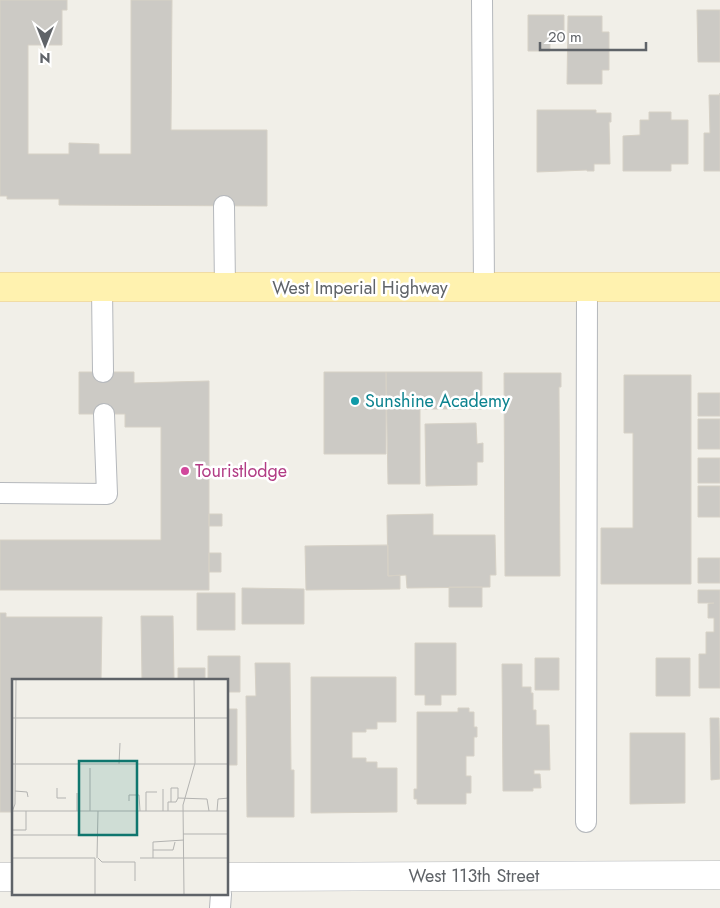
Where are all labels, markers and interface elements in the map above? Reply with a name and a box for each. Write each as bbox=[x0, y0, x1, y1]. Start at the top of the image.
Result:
north arrow bbox=[20, 20, 70, 70]
scale bar bbox=[540, 20, 646, 52]
text: 20 m bbox=[548, 26, 582, 48]
text: N bbox=[39, 48, 51, 68]
street label: West Imperial Highway bbox=[272, 275, 448, 301]
place label: Sunshine Academy bbox=[365, 388, 510, 414]
marker: Sunshine Academy bbox=[349, 395, 361, 407]
place label: Touristlodge bbox=[195, 458, 287, 484]
marker: Touristlodge bbox=[179, 465, 191, 477]
inset map bbox=[12, 679, 229, 896]
street label: West 113th Street bbox=[409, 863, 540, 889]

